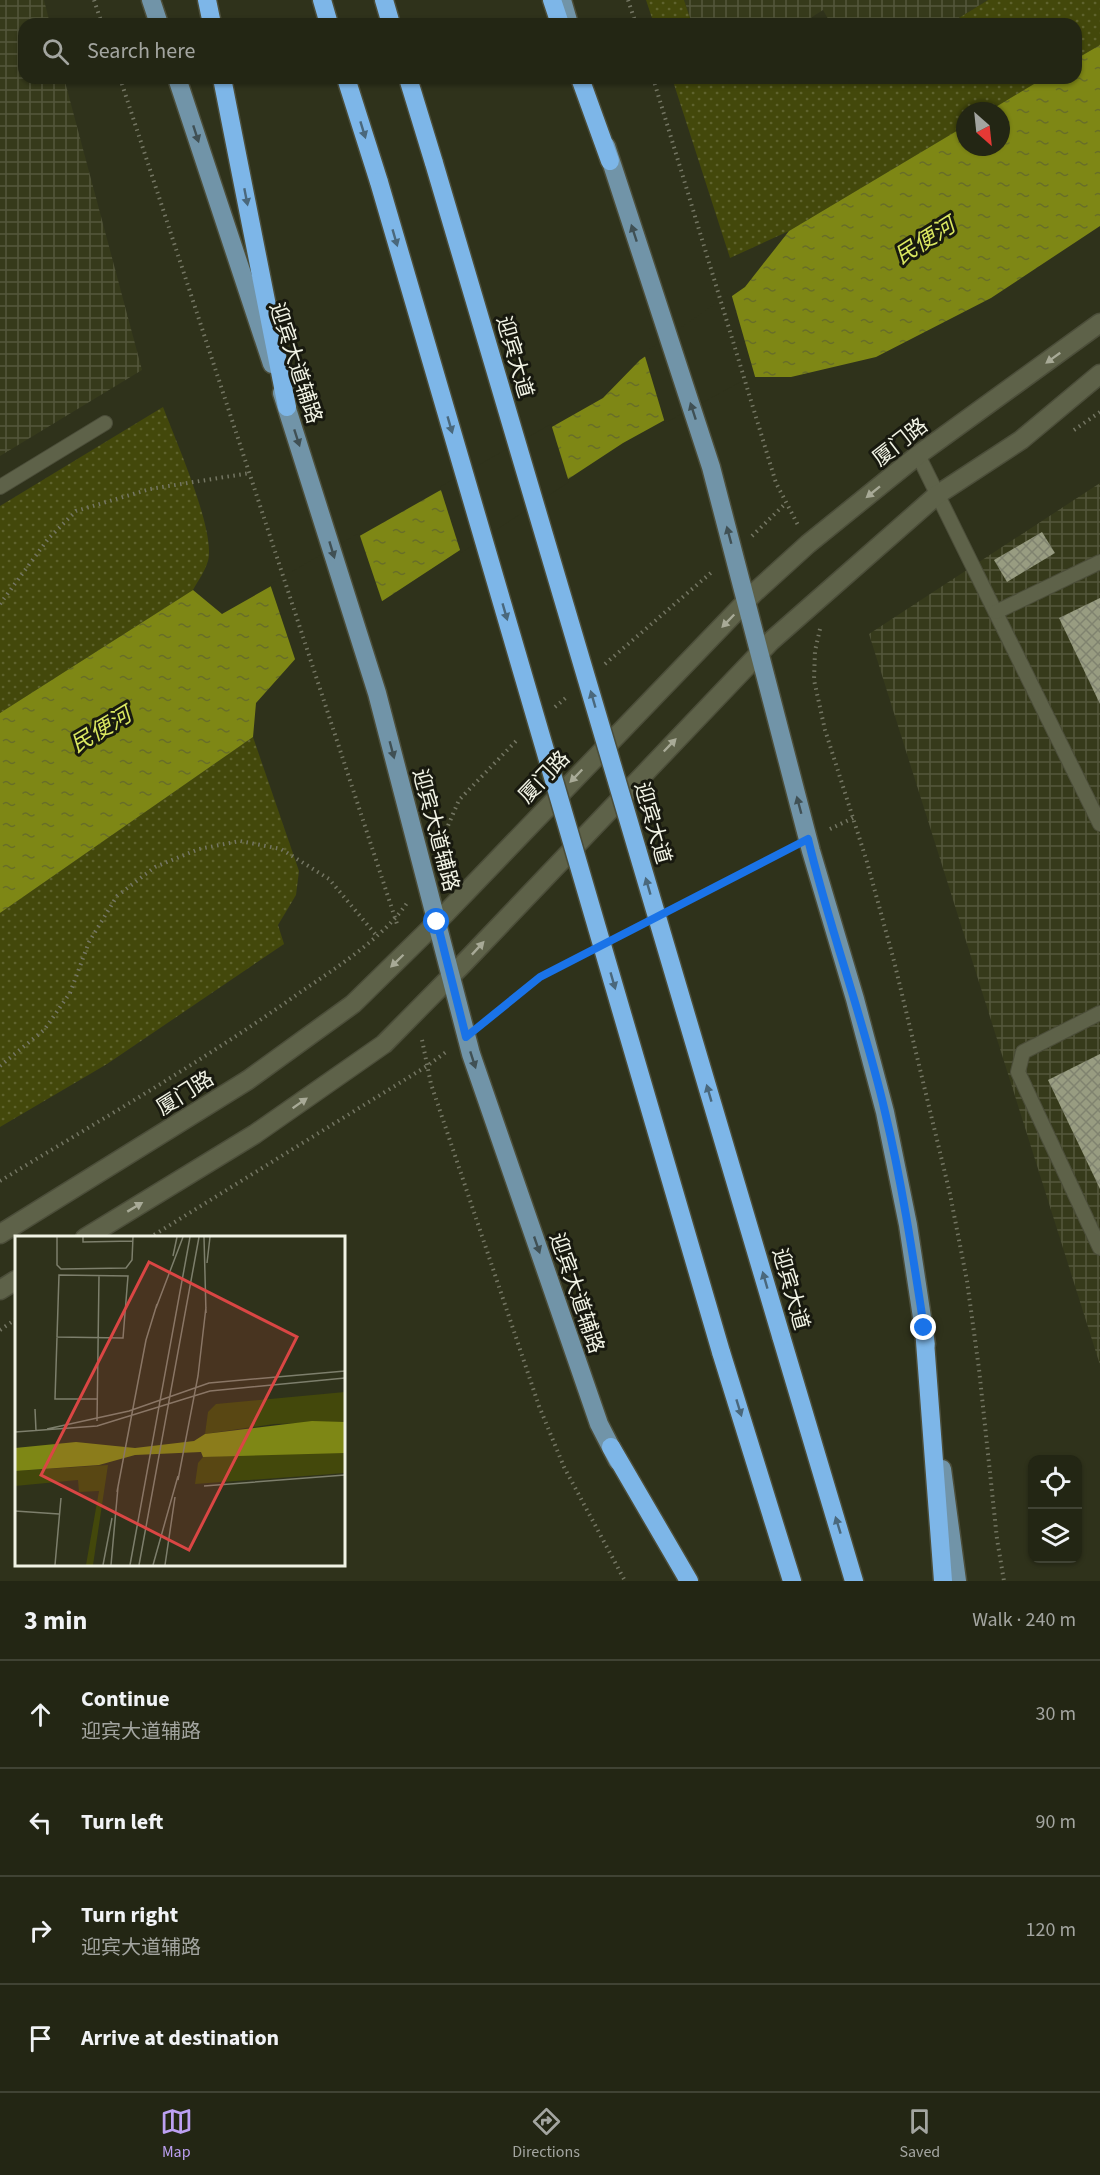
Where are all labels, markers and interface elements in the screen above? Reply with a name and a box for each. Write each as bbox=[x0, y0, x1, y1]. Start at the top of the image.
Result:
search box bbox=[18, 18, 1082, 84]
icon: search bbox=[39, 35, 72, 68]
text: Search here bbox=[87, 35, 195, 67]
north arrow bbox=[956, 102, 1010, 156]
one-way arrow bbox=[359, 121, 368, 139]
one-way arrow bbox=[191, 125, 201, 143]
one-way arrow bbox=[242, 188, 251, 207]
water label: 民便河 bbox=[889, 208, 965, 272]
one-way arrow bbox=[629, 224, 638, 242]
one-way arrow bbox=[391, 229, 401, 247]
street label: 迎宾大道辅路 bbox=[262, 298, 330, 428]
street label: 迎宾大道 bbox=[489, 312, 541, 402]
one-way arrow bbox=[1045, 351, 1060, 363]
one-way arrow bbox=[688, 402, 697, 420]
street label: 厦门路 bbox=[866, 411, 934, 473]
one-way arrow bbox=[446, 416, 455, 434]
one-way arrow bbox=[292, 429, 302, 447]
one-way arrow bbox=[865, 485, 881, 498]
one-way arrow bbox=[724, 526, 734, 544]
one-way arrow bbox=[328, 541, 337, 559]
one-way arrow bbox=[501, 603, 510, 621]
one-way arrow bbox=[721, 614, 735, 628]
one-way arrow bbox=[588, 690, 597, 708]
water label: 民便河 bbox=[64, 697, 141, 761]
one-way arrow bbox=[663, 738, 677, 753]
one-way arrow bbox=[387, 741, 397, 759]
street label: 厦门路 bbox=[511, 744, 577, 810]
street label: 迎宾大道辅路 bbox=[405, 765, 467, 895]
one-way arrow bbox=[570, 768, 584, 782]
street label: 迎宾大道 bbox=[627, 778, 679, 868]
one-way arrow bbox=[794, 796, 803, 814]
one-way arrow bbox=[643, 877, 652, 895]
route start bbox=[423, 908, 449, 934]
one-way arrow bbox=[471, 940, 485, 955]
one-way arrow bbox=[390, 953, 404, 967]
one-way arrow bbox=[609, 972, 618, 990]
one-way arrow bbox=[469, 1051, 479, 1069]
street label: 厦门路 bbox=[150, 1064, 220, 1122]
one-way arrow bbox=[704, 1084, 713, 1102]
one-way arrow bbox=[292, 1097, 307, 1109]
one-way arrow bbox=[127, 1202, 144, 1212]
street label: 迎宾大道辅路 bbox=[542, 1229, 612, 1357]
inset map bbox=[15, 1236, 345, 1566]
one-way arrow bbox=[532, 1236, 542, 1254]
street label: 迎宾大道 bbox=[765, 1244, 817, 1334]
one-way arrow bbox=[760, 1271, 769, 1289]
route end bbox=[910, 1314, 936, 1340]
one-way arrow bbox=[735, 1399, 744, 1417]
map controls bbox=[1028, 1455, 1082, 1563]
button: locate bbox=[1028, 1455, 1082, 1509]
button: layers bbox=[1028, 1509, 1082, 1563]
one-way arrow bbox=[833, 1516, 842, 1534]
text: 3 min bbox=[24, 1602, 87, 1639]
text: Walk · 240 m bbox=[972, 1606, 1076, 1634]
text: Continue bbox=[81, 1683, 170, 1715]
icon: ahead bbox=[24, 1698, 57, 1731]
text: 30 m bbox=[1036, 1700, 1076, 1728]
text: 迎宾大道辅路 bbox=[81, 1718, 201, 1746]
icon: left bbox=[24, 1806, 57, 1839]
text: Turn left bbox=[81, 1806, 163, 1838]
text: 90 m bbox=[1036, 1808, 1076, 1836]
text: Turn right bbox=[81, 1899, 178, 1931]
icon: right bbox=[24, 1914, 57, 1947]
text: 120 m bbox=[1026, 1916, 1076, 1944]
text: 迎宾大道辅路 bbox=[81, 1934, 201, 1962]
icon: arrive bbox=[24, 2022, 57, 2055]
text: Arrive at destination bbox=[81, 2022, 279, 2054]
tab: Map bbox=[160, 2105, 193, 2163]
tab: Directions bbox=[512, 2105, 580, 2163]
tab: Saved bbox=[899, 2105, 940, 2163]

